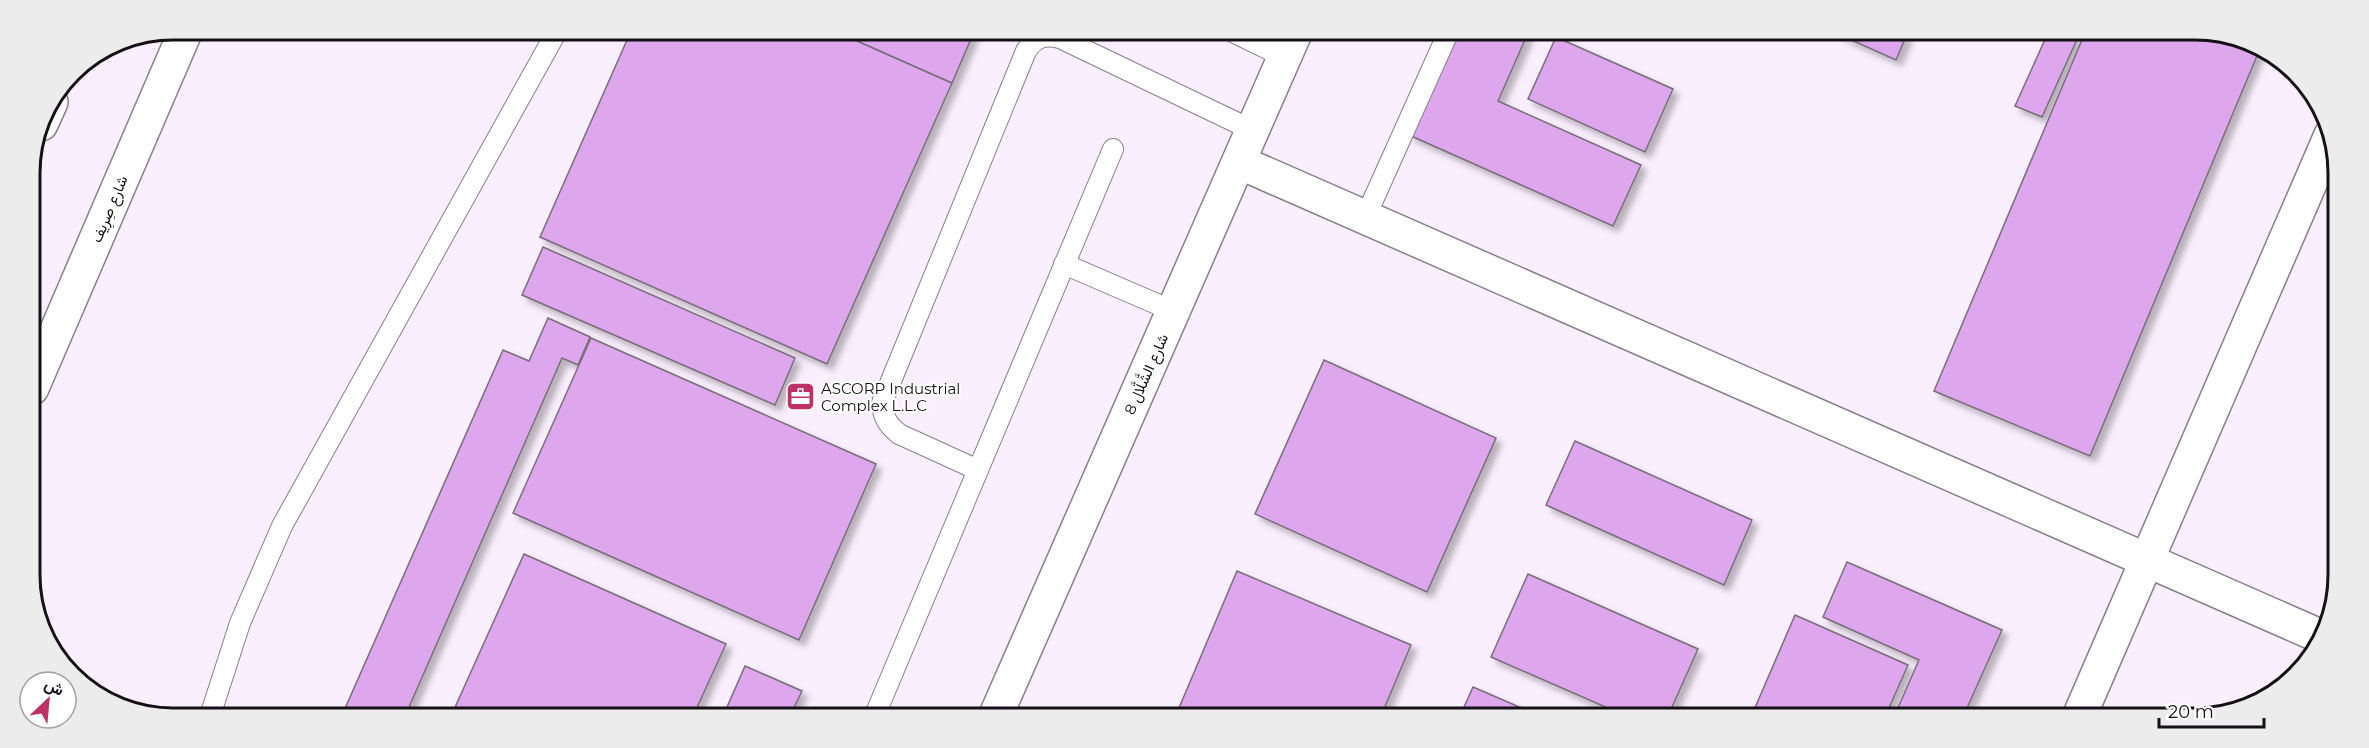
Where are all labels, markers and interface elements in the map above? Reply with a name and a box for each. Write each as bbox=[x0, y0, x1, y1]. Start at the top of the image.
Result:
street label: شارع صِرِيف bbox=[86, 172, 134, 246]
street label: شارع الشَّلَّال 8 bbox=[1119, 330, 1174, 418]
place label: ASCORP Industrial Complex L.L.C bbox=[821, 379, 960, 415]
office icon: ASCORP Industrial Complex L.L.C bbox=[784, 381, 816, 413]
north arrow bbox=[18, 670, 78, 730]
text: ش bbox=[42, 674, 67, 700]
scale bar bbox=[2159, 691, 2264, 729]
text: 20 m bbox=[2168, 701, 2214, 723]

